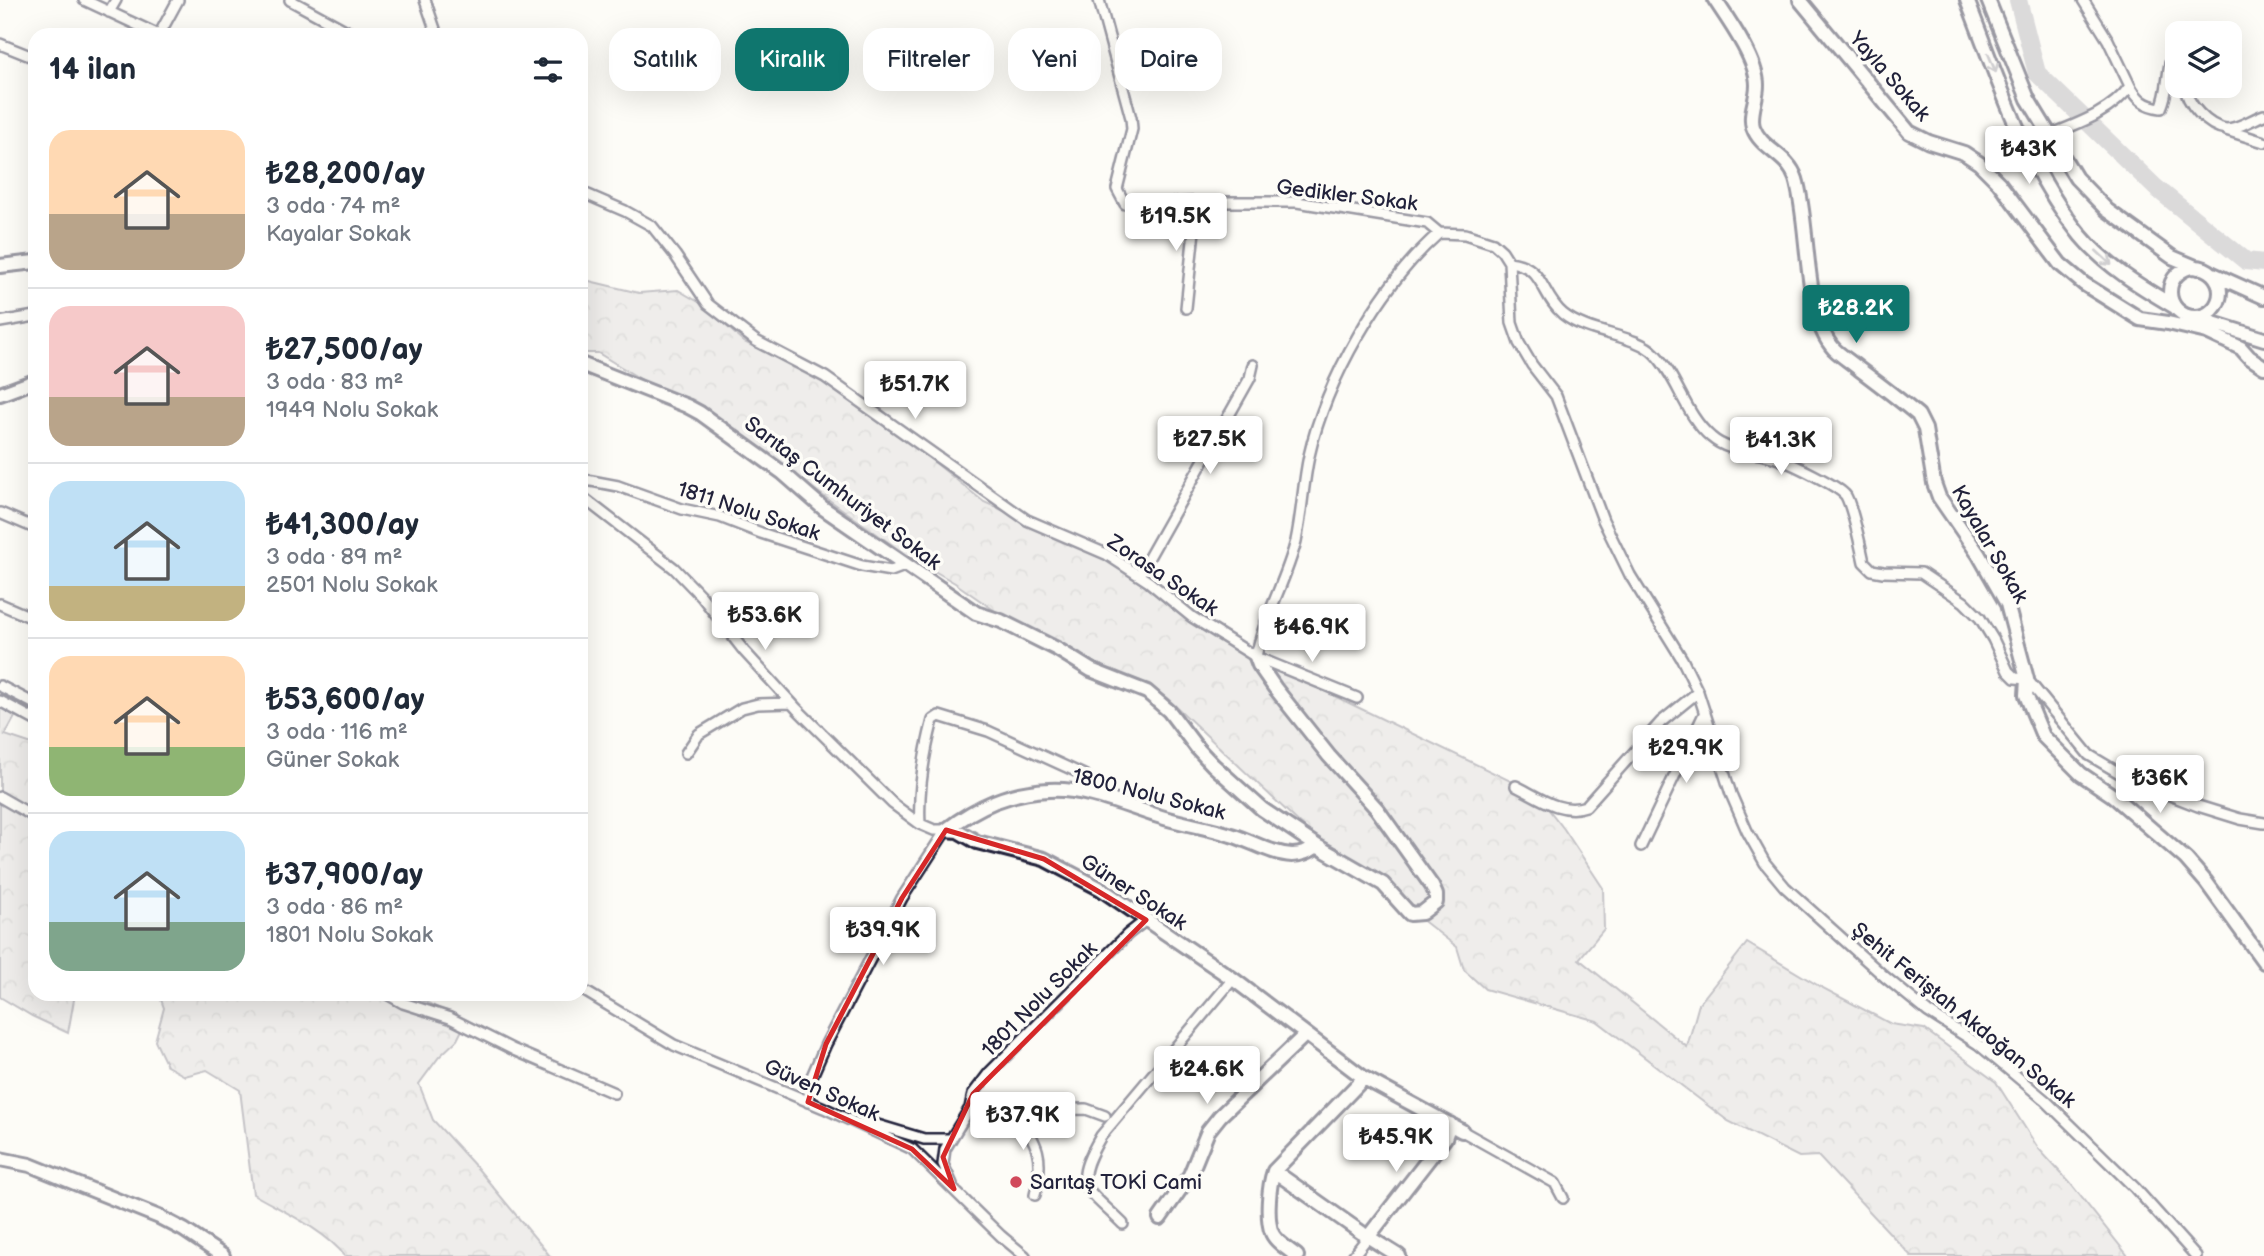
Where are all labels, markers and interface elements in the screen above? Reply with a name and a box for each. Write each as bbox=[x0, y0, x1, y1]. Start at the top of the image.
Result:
map controls bbox=[2165, 21, 2242, 98]
button: layers bbox=[2165, 21, 2242, 98]
street label: Yayla Sokak bbox=[1843, 26, 1936, 127]
chip: Satılık bbox=[609, 28, 721, 91]
chip: Kiralık bbox=[735, 28, 849, 91]
chip: Filtreler bbox=[863, 28, 994, 91]
chip: Yeni bbox=[1008, 28, 1101, 91]
chip: Daire bbox=[1115, 28, 1222, 91]
icon: filters bbox=[529, 51, 567, 89]
text: 14 ilan bbox=[49, 52, 136, 88]
one-way arrow bbox=[1987, 52, 2000, 74]
pin: ₺43K bbox=[1988, 127, 2070, 186]
text: ₺43K bbox=[2001, 135, 2057, 163]
text: ₺28,200/ay bbox=[266, 156, 425, 192]
icon: home bbox=[105, 158, 189, 242]
street label: Gedikler Sokak bbox=[1275, 174, 1420, 217]
text: 3 oda · 74 m² bbox=[266, 192, 401, 220]
pin: ₺19.5K bbox=[1119, 194, 1233, 253]
text: ₺19.5K bbox=[1141, 202, 1211, 230]
text: Kayalar Sokak bbox=[266, 220, 411, 248]
one-way arrow bbox=[2095, 250, 2112, 267]
pin: ₺28.2K bbox=[1799, 286, 1913, 345]
text: ₺28.2K bbox=[1818, 294, 1894, 322]
text: ₺27,500/ay bbox=[266, 332, 423, 368]
icon: home bbox=[105, 334, 189, 418]
pin: ₺51.7K bbox=[858, 362, 972, 421]
text: 3 oda · 83 m² bbox=[266, 368, 403, 396]
text: ₺51.7K bbox=[880, 370, 950, 398]
text: 1949 Nolu Sokak bbox=[266, 396, 438, 424]
street label: Sarıtaş Cumhuriyet Sokak bbox=[739, 411, 947, 576]
pin: ₺27.5K bbox=[1153, 416, 1267, 476]
pin: ₺41.3K bbox=[1724, 418, 1838, 477]
text: ₺27.5K bbox=[1173, 425, 1247, 453]
text: ₺41.3K bbox=[1746, 426, 1816, 454]
street label: 1811 Nolu Sokak bbox=[674, 477, 824, 547]
street label: Kayalar Sokak bbox=[1946, 481, 2034, 608]
text: ₺41,300/ay bbox=[266, 507, 419, 543]
icon: home bbox=[105, 509, 189, 593]
street label: Zorasa Sokak bbox=[1102, 529, 1223, 622]
text: 3 oda · 89 m² bbox=[266, 543, 402, 571]
text: 2501 Nolu Sokak bbox=[266, 571, 438, 599]
pin: ₺53.6K bbox=[708, 592, 822, 652]
text: ₺53.6K bbox=[728, 601, 802, 629]
pin: ₺46.9K bbox=[1255, 604, 1369, 664]
text: ₺46.9K bbox=[1275, 613, 1349, 641]
text: ₺53,600/ay bbox=[266, 682, 424, 718]
icon: home bbox=[105, 684, 189, 768]
text: 3 oda · 116 m² bbox=[266, 718, 408, 746]
pin: ₺29.9K bbox=[1629, 726, 1743, 785]
text: ₺29.9K bbox=[1649, 734, 1723, 762]
text: Güner Sokak bbox=[266, 746, 399, 774]
pin: ₺36K bbox=[2119, 756, 2201, 815]
street label: 1800 Nolu Sokak bbox=[1070, 763, 1229, 826]
text: ₺36K bbox=[2132, 764, 2188, 792]
street label: Güner Sokak bbox=[1076, 849, 1192, 936]
text: ₺37,900/ay bbox=[266, 857, 423, 893]
icon: home bbox=[105, 859, 189, 943]
text: 3 oda · 86 m² bbox=[266, 893, 403, 921]
pin: ₺39.9K bbox=[826, 908, 940, 967]
text: ₺39.9K bbox=[846, 916, 920, 944]
street label: Şehit Feriştah Akdoğan Sokak bbox=[1847, 917, 2081, 1114]
text: 1801 Nolu Sokak bbox=[266, 921, 433, 949]
street label: 1801 Nolu Sokak bbox=[977, 936, 1103, 1062]
pin: ₺24.6K bbox=[1150, 1046, 1264, 1106]
street label: Güven Sokak bbox=[760, 1054, 884, 1127]
text: ₺24.6K bbox=[1170, 1055, 1244, 1083]
pin: ₺37.9K bbox=[966, 1092, 1080, 1152]
text: ₺37.9K bbox=[986, 1101, 1060, 1129]
pin: ₺45.9K bbox=[1339, 1114, 1453, 1174]
text: ₺45.9K bbox=[1359, 1123, 1433, 1151]
place label: Sarıtaş TOKİ Cami bbox=[1030, 1170, 1202, 1195]
marker: Sarıtaş TOKİ Cami bbox=[1008, 1174, 1024, 1190]

